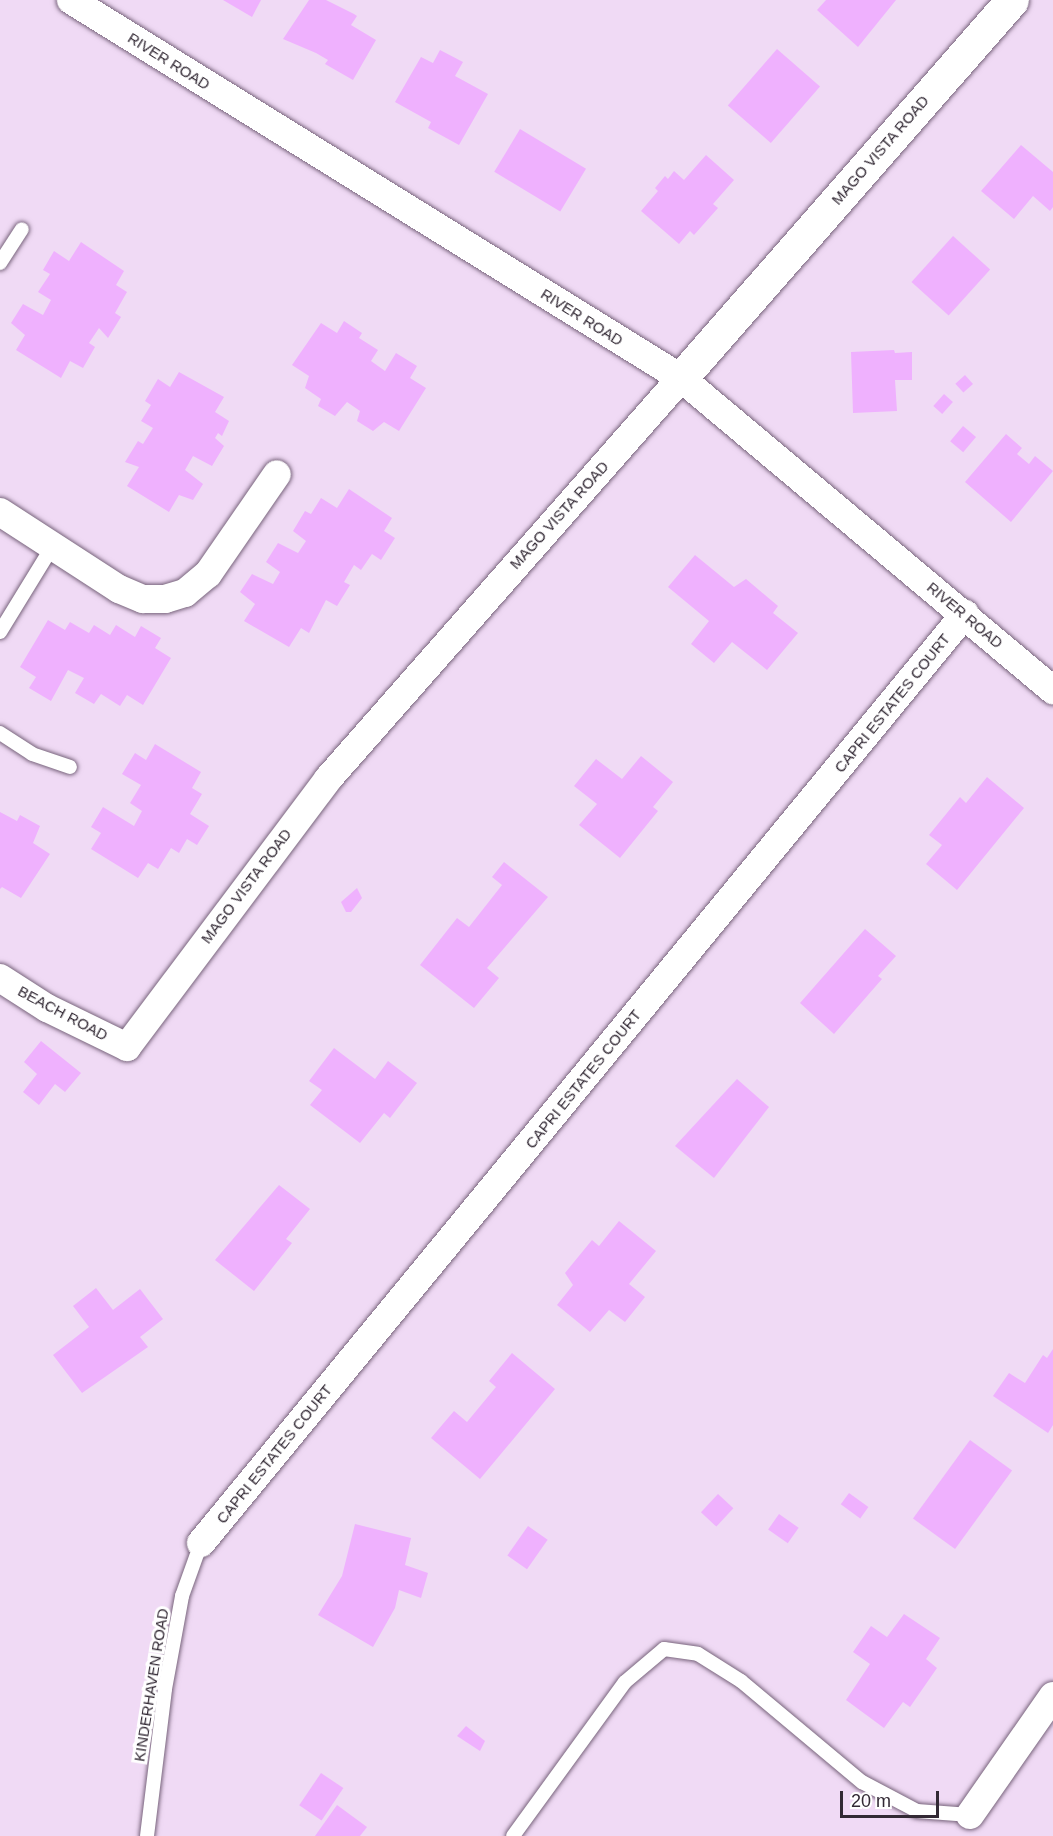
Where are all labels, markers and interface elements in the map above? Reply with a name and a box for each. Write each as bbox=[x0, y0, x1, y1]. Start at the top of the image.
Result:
street label: RIVER ROAD bbox=[125, 29, 213, 93]
street label: MAGO VISTA ROAD bbox=[827, 91, 933, 209]
street label: RIVER ROAD bbox=[538, 285, 626, 349]
street label: MAGO VISTA ROAD bbox=[506, 457, 612, 573]
street label: RIVER ROAD bbox=[923, 578, 1007, 652]
street label: CAPRI ESTATES COURT bbox=[830, 630, 954, 776]
street label: MAGO VISTA ROAD bbox=[197, 825, 295, 947]
street label: BEACH ROAD bbox=[15, 982, 111, 1044]
street label: CAPRI ESTATES COURT bbox=[521, 1006, 645, 1152]
street label: CAPRI ESTATES COURT bbox=[212, 1381, 336, 1527]
street label: KINDERHAVEN ROAD bbox=[130, 1607, 172, 1763]
scale bar bbox=[843, 1779, 942, 1817]
text: 20 m bbox=[851, 1791, 891, 1811]

